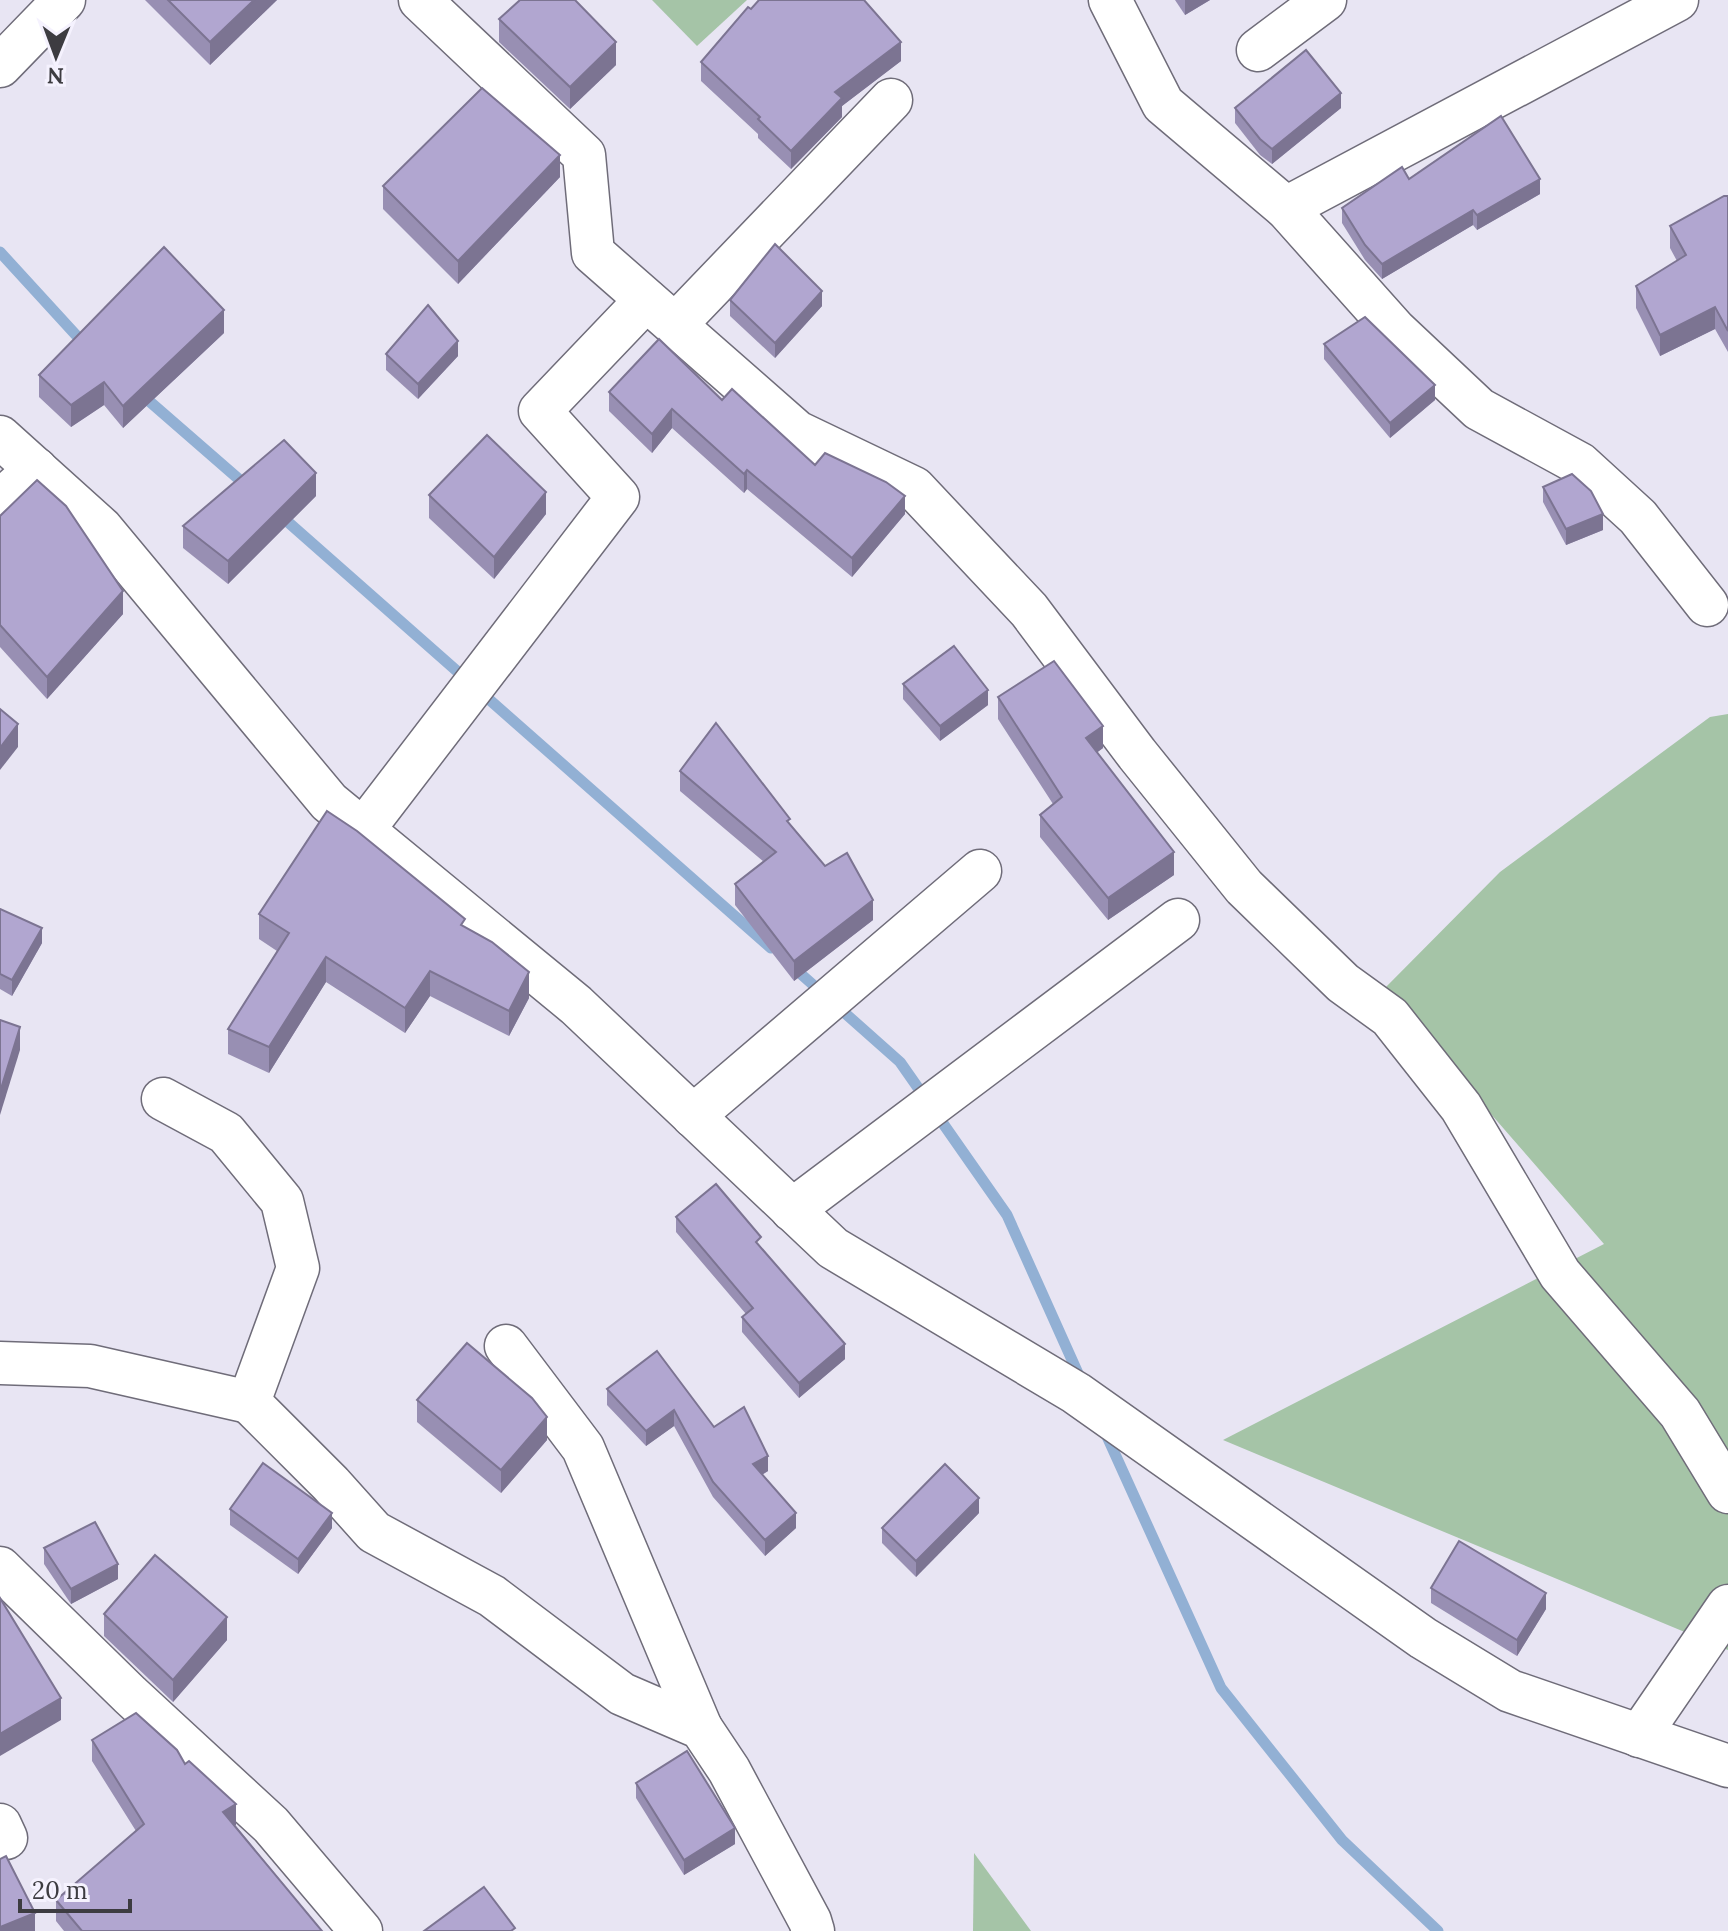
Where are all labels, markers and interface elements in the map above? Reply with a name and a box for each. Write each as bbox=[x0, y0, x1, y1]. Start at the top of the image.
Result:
north arrow bbox=[16, 16, 96, 96]
text: N bbox=[47, 62, 64, 90]
scale bar bbox=[20, 1863, 130, 1913]
text: 20 m bbox=[32, 1875, 88, 1906]

